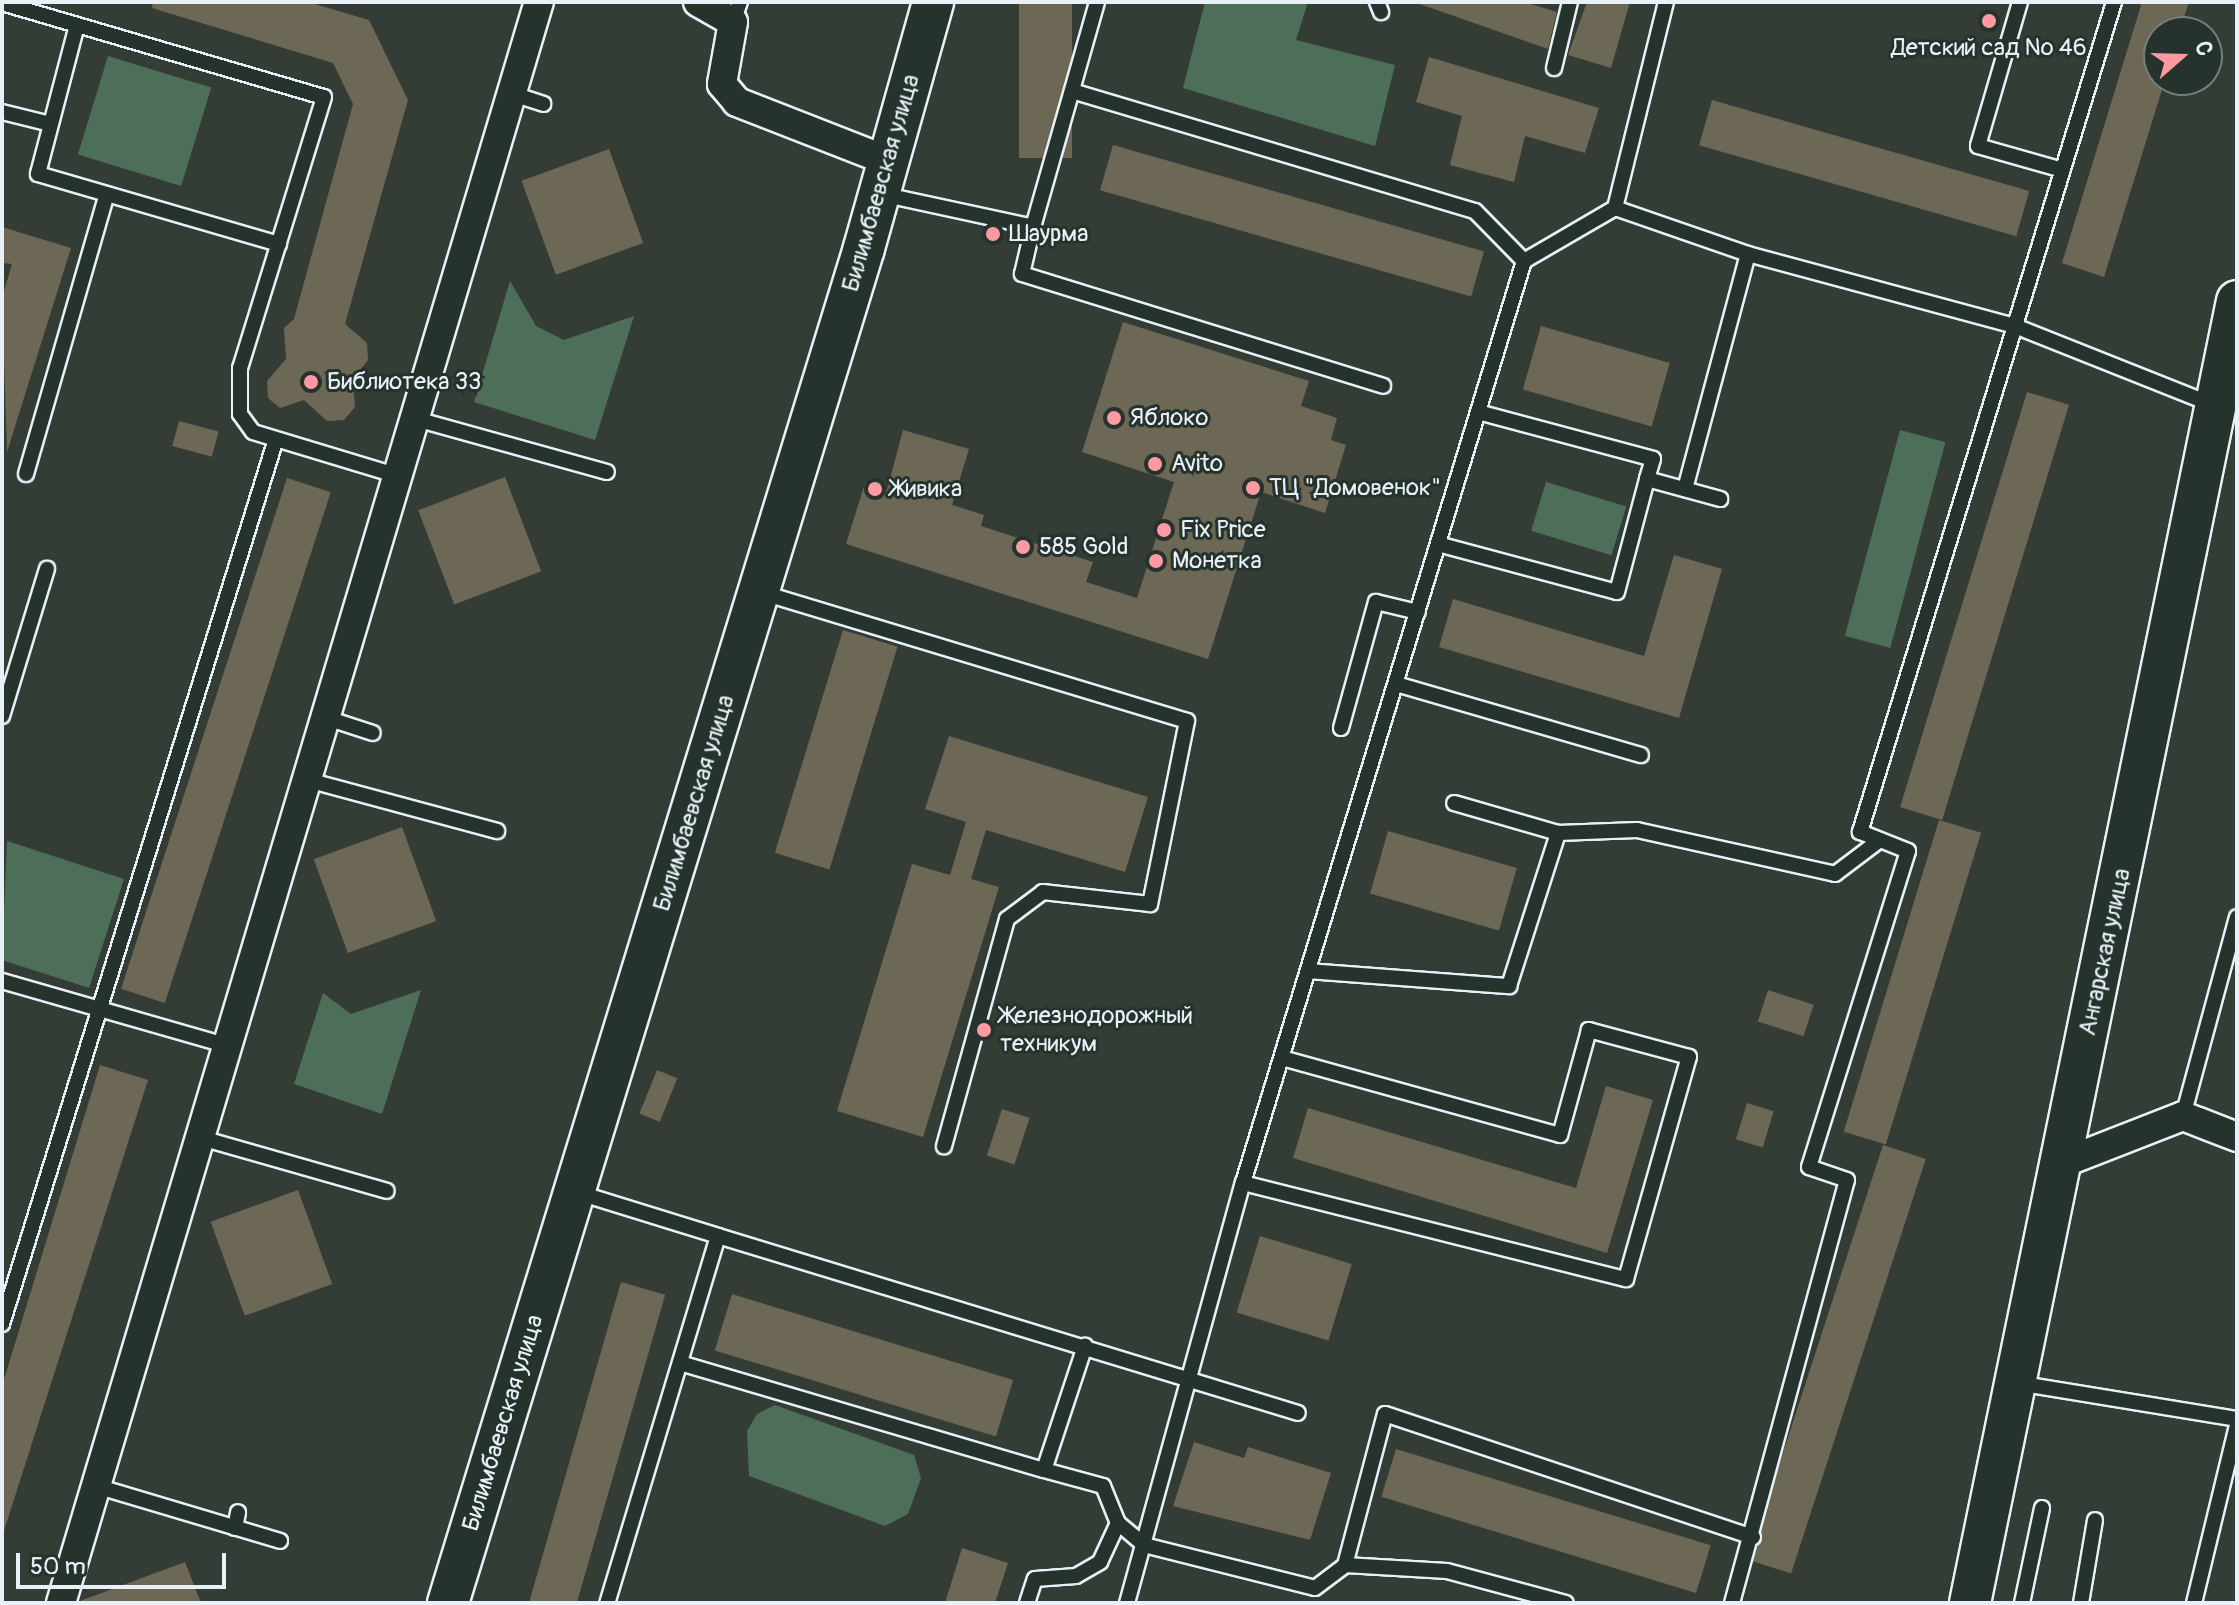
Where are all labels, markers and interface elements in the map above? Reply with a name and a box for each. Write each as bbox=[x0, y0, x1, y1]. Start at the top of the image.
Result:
marker: Детский сад № 46 bbox=[1980, 12, 1998, 30]
north arrow bbox=[2143, 16, 2223, 96]
place label: Детский сад № 46 bbox=[1891, 34, 2087, 62]
text: С bbox=[2188, 37, 2219, 60]
street label: Билимбаевская улица bbox=[836, 71, 926, 295]
place label: Шаурма bbox=[1009, 220, 1088, 248]
marker: Шаурма bbox=[984, 225, 1002, 243]
place label: Библиотека 33 bbox=[327, 368, 481, 396]
marker: Библиотека 33 bbox=[302, 373, 320, 391]
place label: Яблоко bbox=[1130, 404, 1208, 432]
marker: Яблоко bbox=[1105, 409, 1123, 427]
place label: Avito bbox=[1171, 450, 1223, 478]
marker: Avito bbox=[1146, 455, 1164, 473]
place label: ТЦ "Домовенок" bbox=[1269, 474, 1441, 502]
place label: Живика bbox=[891, 475, 962, 503]
marker: ТЦ "Домовенок" bbox=[1244, 479, 1262, 497]
marker: Живика bbox=[866, 480, 884, 498]
place label: Fix Price bbox=[1180, 516, 1266, 544]
marker: Fix Price bbox=[1155, 521, 1173, 539]
place label: 585 Gold bbox=[1039, 533, 1129, 561]
marker: 585 Gold bbox=[1014, 538, 1032, 556]
place label: Монетка bbox=[1172, 547, 1262, 575]
marker: Монетка bbox=[1147, 552, 1165, 570]
street label: Билимбаевская улица bbox=[647, 691, 741, 915]
street label: Ангарская улица bbox=[2073, 866, 2137, 1038]
place label: Железнодорожный техникум bbox=[1000, 1002, 1193, 1058]
marker: Железнодорожный техникум bbox=[975, 1021, 993, 1039]
street label: Билимбаевская улица bbox=[456, 1311, 550, 1535]
scale bar bbox=[20, 1537, 230, 1587]
text: 50 m bbox=[30, 1552, 86, 1581]

